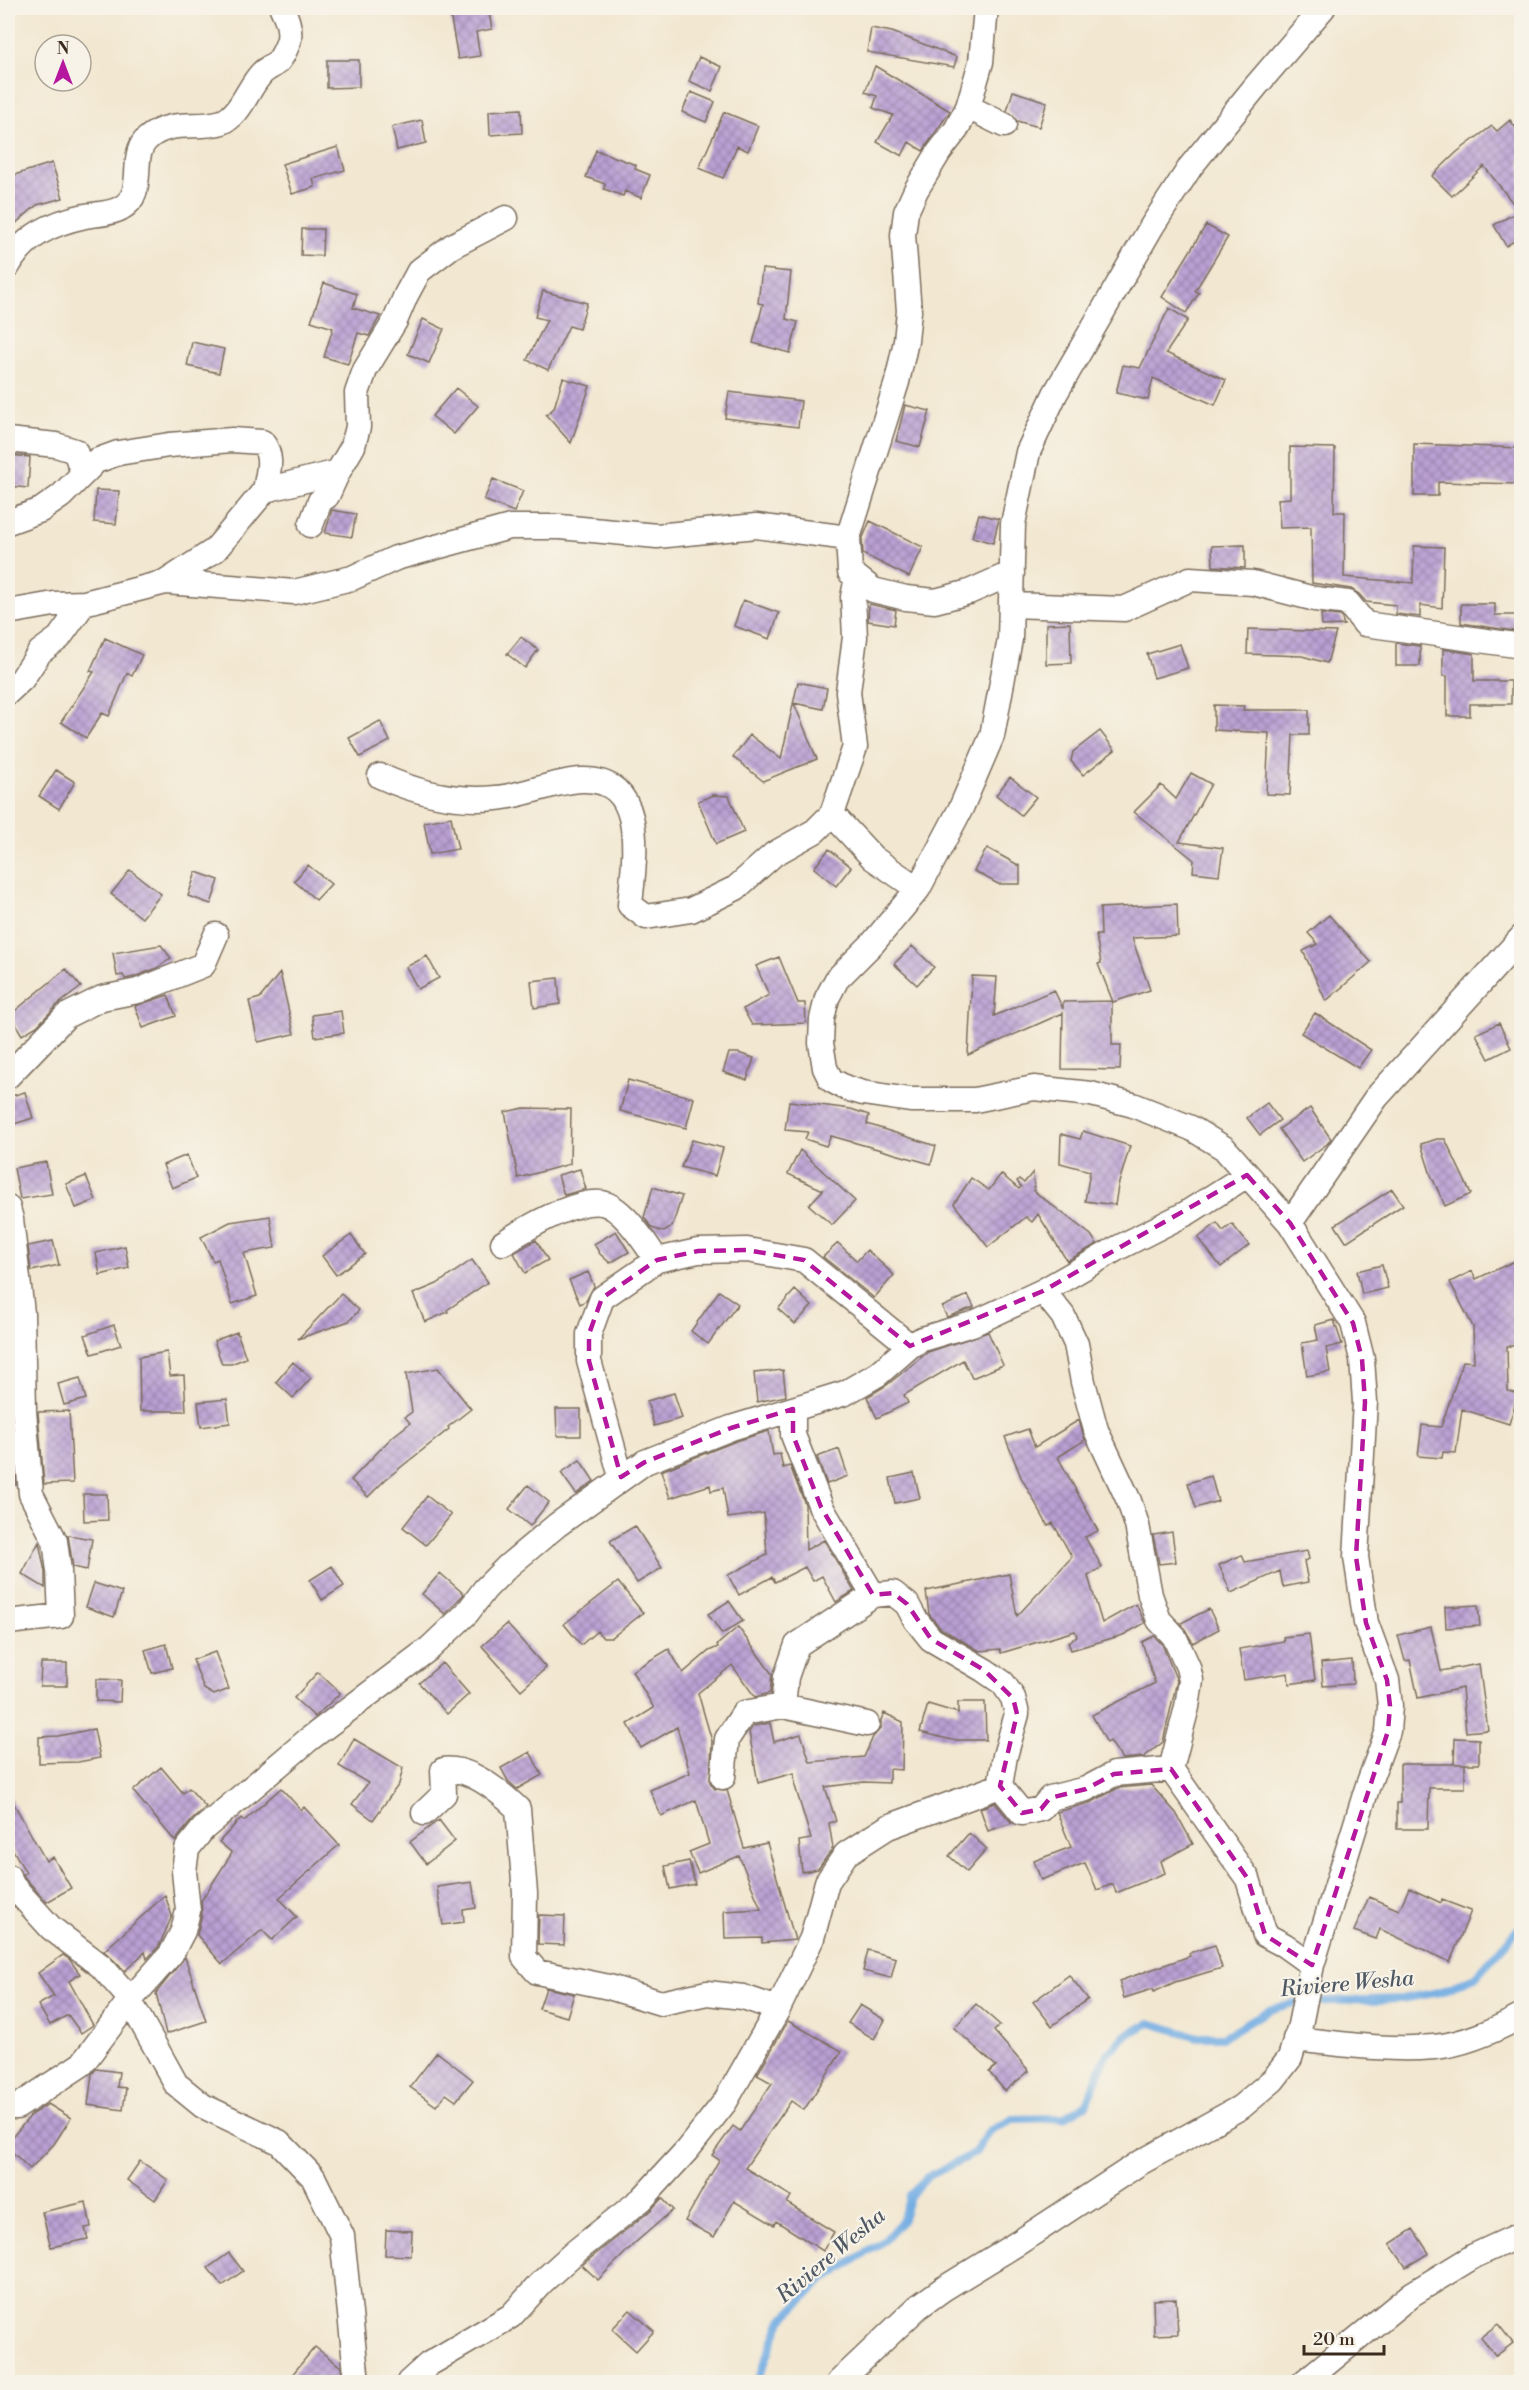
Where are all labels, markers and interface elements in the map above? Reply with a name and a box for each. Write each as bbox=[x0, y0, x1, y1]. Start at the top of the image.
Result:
north arrow bbox=[33, 33, 93, 93]
text: N bbox=[57, 39, 70, 59]
water label: Riviere Wesha bbox=[1278, 1965, 1416, 2003]
water label: Riviere Wesha bbox=[770, 2202, 892, 2310]
scale bar bbox=[1304, 2318, 1384, 2356]
text: 20 m bbox=[1313, 2328, 1355, 2351]

